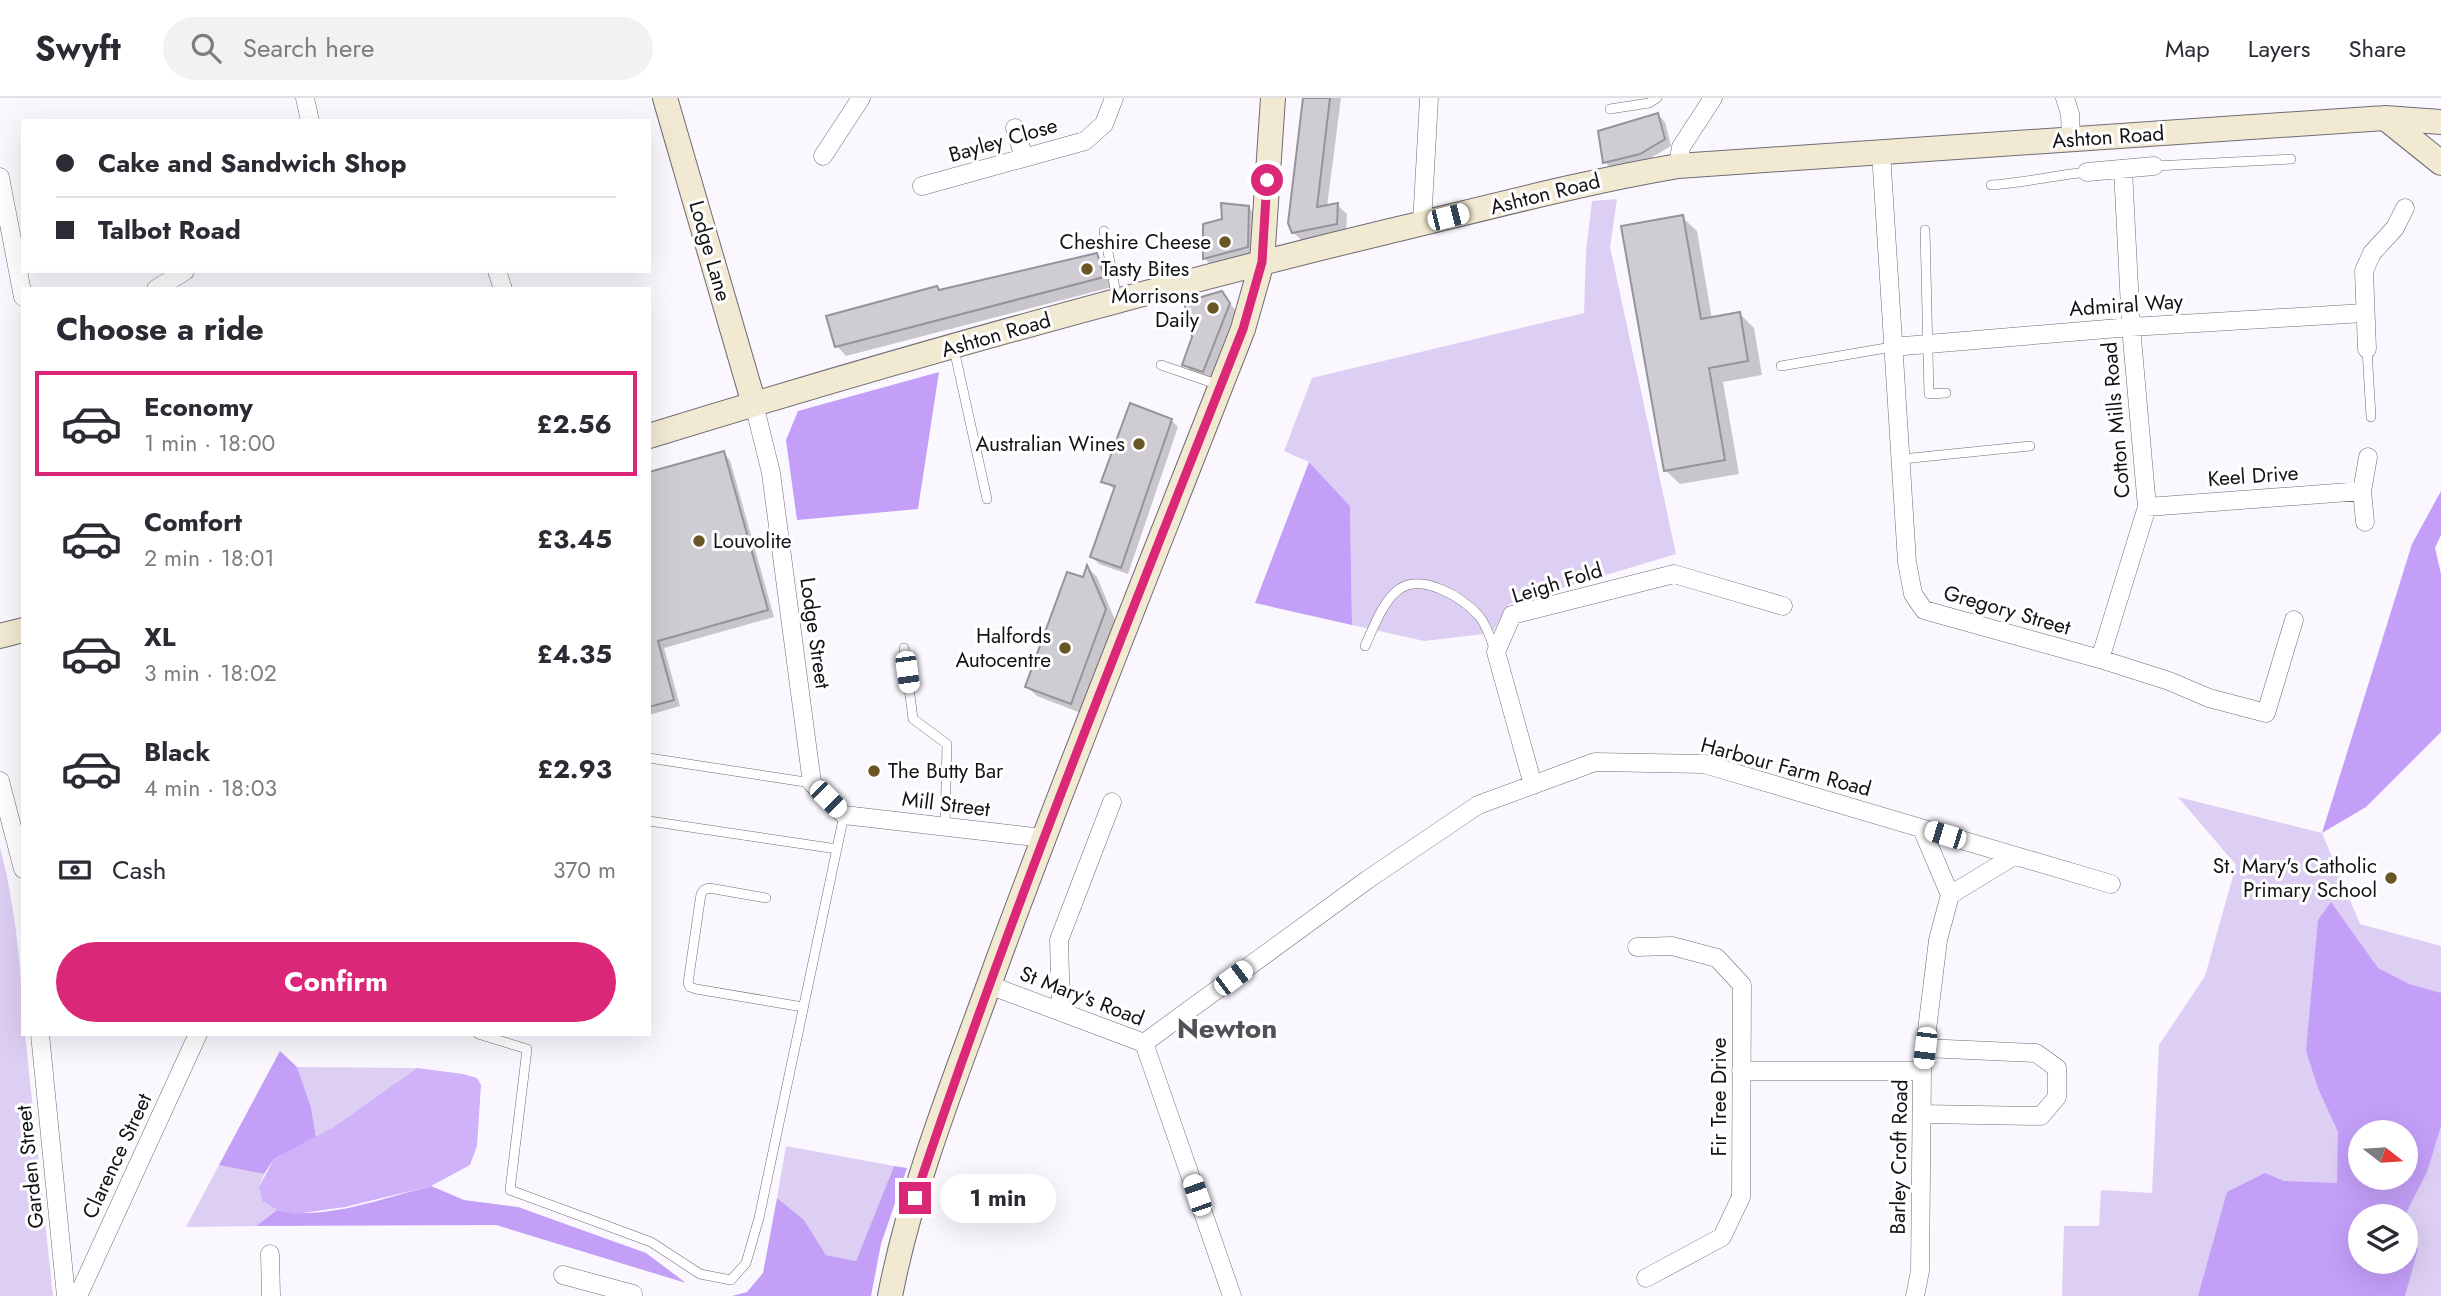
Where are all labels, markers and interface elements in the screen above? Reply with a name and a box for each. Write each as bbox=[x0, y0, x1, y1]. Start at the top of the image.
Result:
search box bbox=[163, 17, 653, 80]
text: Swyft bbox=[35, 25, 121, 72]
icon: search bbox=[187, 29, 225, 67]
text: Search here bbox=[243, 29, 374, 67]
text: Map bbox=[2165, 31, 2210, 66]
text: Layers bbox=[2248, 31, 2310, 66]
text: Share bbox=[2348, 31, 2406, 66]
street label: Bayley Close bbox=[945, 110, 1061, 170]
street label: Ashton Road bbox=[2051, 118, 2165, 156]
text: Cake and Sandwich Shop bbox=[98, 144, 406, 182]
route start bbox=[1251, 164, 1283, 196]
street label: Ashton Road bbox=[1487, 166, 1603, 222]
street label: Lodge Lane bbox=[681, 197, 739, 305]
car bbox=[1426, 202, 1471, 232]
text: Talbot Road bbox=[98, 211, 241, 249]
place label: Cheshire Cheese bbox=[1060, 227, 1211, 257]
marker: Cheshire Cheese bbox=[1217, 234, 1233, 250]
place label: Tasty Bites bbox=[1101, 254, 1189, 284]
marker: Tasty Bites bbox=[1079, 261, 1095, 277]
place label: Morrisons Daily bbox=[1111, 281, 1200, 335]
street label: Admiral Way bbox=[2068, 286, 2185, 324]
marker: Morrisons Daily bbox=[1205, 300, 1221, 316]
street label: Ashton Road bbox=[938, 305, 1054, 365]
text: Choose a ride bbox=[56, 306, 264, 352]
street label: Cotton Mills Road bbox=[2094, 341, 2138, 499]
text: Economy bbox=[144, 388, 253, 426]
icon: car bbox=[60, 392, 123, 455]
text: £2.56 bbox=[537, 405, 612, 443]
text: 1 min · 18:00 bbox=[144, 426, 275, 460]
place label: Australian Wines bbox=[975, 429, 1125, 459]
marker: Australian Wines bbox=[1131, 436, 1147, 452]
street label: Keel Drive bbox=[2207, 458, 2299, 494]
text: Comfort bbox=[144, 503, 242, 541]
icon: car bbox=[60, 507, 123, 570]
text: £3.45 bbox=[537, 520, 612, 558]
place label: Louvolite bbox=[713, 526, 792, 556]
marker: Louvolite bbox=[691, 533, 707, 549]
text: 2 min · 18:01 bbox=[144, 541, 275, 575]
street label: Leigh Fold bbox=[1508, 555, 1606, 611]
street label: Lodge Street bbox=[792, 575, 838, 691]
street label: Gregory Street bbox=[1940, 578, 2074, 642]
text: XL bbox=[144, 618, 176, 656]
place label: Halfords Autocentre bbox=[955, 621, 1051, 675]
icon: car bbox=[60, 622, 123, 685]
text: £4.35 bbox=[537, 635, 612, 673]
marker: Halfords Autocentre bbox=[1057, 640, 1073, 656]
car bbox=[894, 650, 921, 694]
text: 3 min · 18:02 bbox=[144, 656, 277, 690]
street label: Harbour Farm Road bbox=[1697, 730, 1875, 804]
text: Black bbox=[144, 733, 210, 771]
icon: car bbox=[60, 737, 123, 800]
text: £2.93 bbox=[537, 750, 612, 788]
place label: The Butty Bar bbox=[888, 756, 1004, 786]
marker: The Butty Bar bbox=[866, 763, 882, 779]
text: 4 min · 18:03 bbox=[144, 771, 277, 805]
car bbox=[806, 777, 851, 821]
street label: Mill Street bbox=[900, 784, 992, 824]
car bbox=[1922, 819, 1969, 851]
icon: cash bbox=[56, 851, 94, 889]
text: Cash bbox=[112, 851, 166, 889]
place label: St. Mary's Catholic Primary School bbox=[2213, 851, 2377, 905]
text: 370 m bbox=[553, 853, 616, 887]
marker: St. Mary's Catholic Primary School bbox=[2383, 870, 2399, 886]
button: Confirm bbox=[56, 942, 616, 1022]
car bbox=[1210, 957, 1257, 999]
street label: St Mary's Road bbox=[1015, 959, 1149, 1033]
district label: Newton bbox=[1177, 1008, 1277, 1049]
car bbox=[1913, 1026, 1938, 1070]
street label: Fir Tree Drive bbox=[1704, 1037, 1734, 1157]
street label: Barley Croft Road bbox=[1883, 1079, 1915, 1235]
street label: Clarence Street bbox=[75, 1088, 159, 1224]
street label: Garden Street bbox=[9, 1104, 51, 1230]
north arrow bbox=[2348, 1120, 2418, 1190]
map controls bbox=[2348, 1120, 2418, 1274]
car bbox=[1181, 1172, 1214, 1218]
callout: 1 min bbox=[940, 1174, 1055, 1222]
text: 1 min bbox=[969, 1181, 1027, 1215]
route end bbox=[899, 1182, 931, 1214]
button: layers bbox=[2348, 1204, 2418, 1274]

